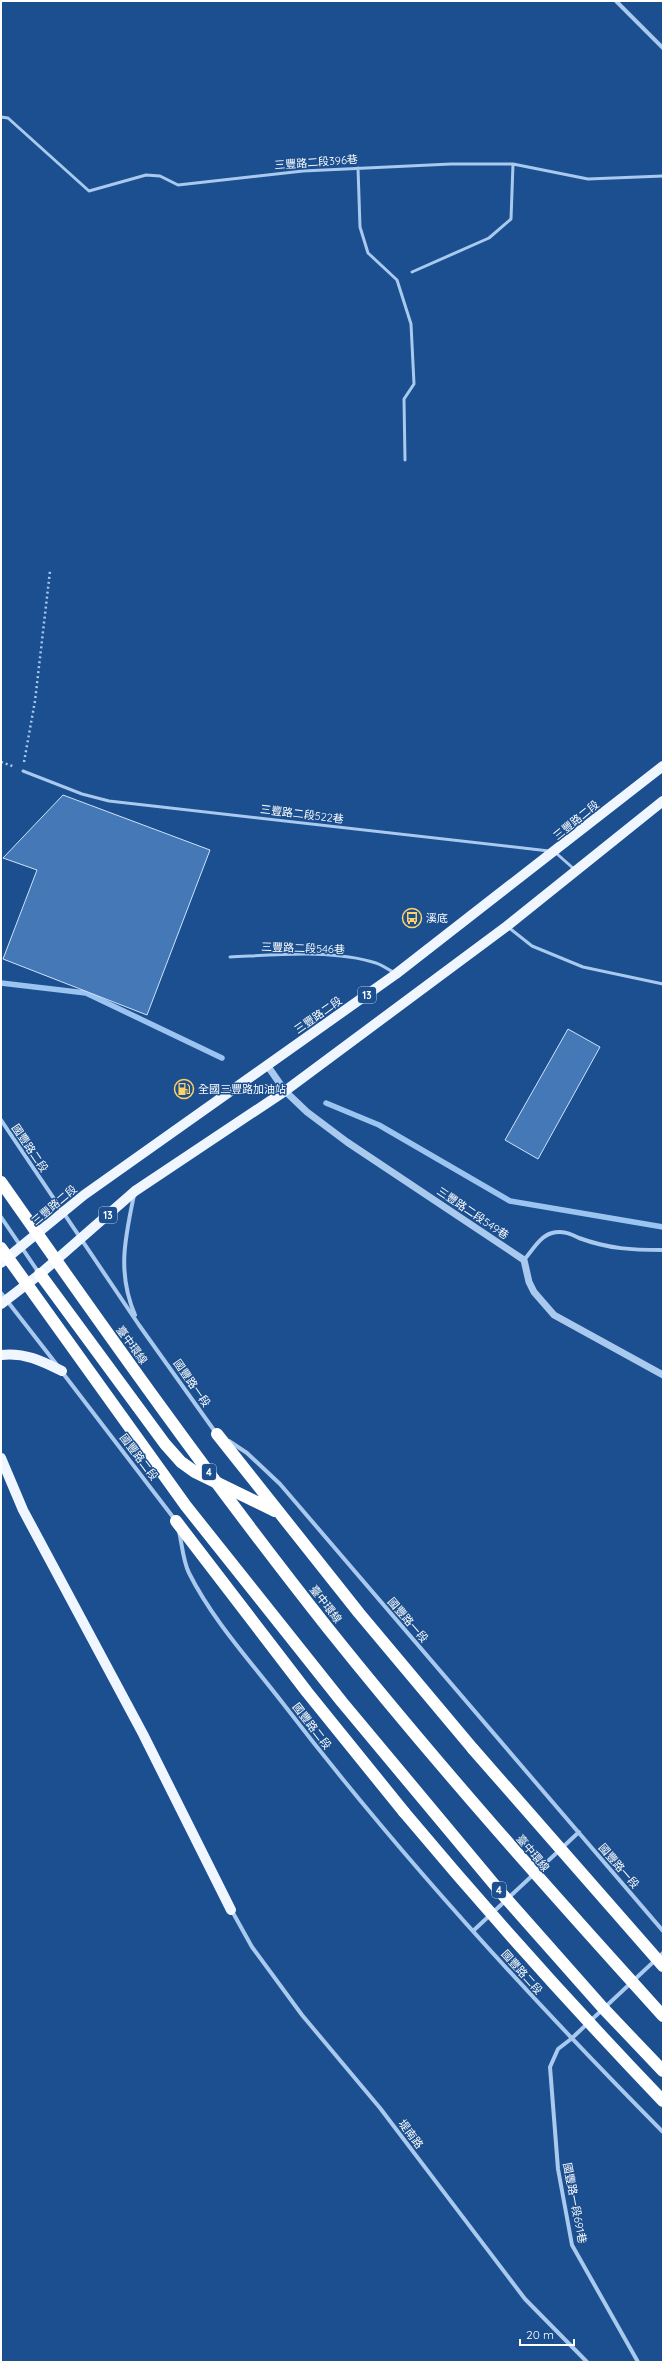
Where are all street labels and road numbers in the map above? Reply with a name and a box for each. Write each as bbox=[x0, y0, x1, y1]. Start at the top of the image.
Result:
street label: 三豐路二段396巷 bbox=[274, 152, 358, 172]
street label: 三豐路二段 bbox=[550, 797, 602, 843]
street label: 三豐路二段522巷 bbox=[259, 802, 345, 826]
street label: 三豐路二段546巷 bbox=[261, 940, 345, 956]
road number: 13 bbox=[358, 987, 376, 1003]
street label: 三豐路二段 bbox=[291, 993, 345, 1037]
street label: 國豐路二段 bbox=[9, 1121, 51, 1175]
street label: 三豐路二段 bbox=[28, 1182, 80, 1228]
street label: 三豐路二段549巷 bbox=[434, 1184, 512, 1242]
road number: 13 bbox=[99, 1207, 117, 1223]
street label: 臺中環線 bbox=[113, 1323, 151, 1367]
street label: 國豐路一段 bbox=[170, 1356, 214, 1410]
street label: 國豐路二段 bbox=[117, 1431, 161, 1483]
road number: 4 bbox=[202, 1464, 216, 1480]
street label: 臺中環線 bbox=[307, 1582, 345, 1626]
street label: 國豐路一段 bbox=[385, 1595, 431, 1645]
street label: 國豐路二段 bbox=[290, 1700, 334, 1752]
street label: 臺中環線 bbox=[513, 1832, 553, 1874]
street label: 國豐路一段 bbox=[596, 1841, 642, 1891]
road number: 4 bbox=[492, 1882, 506, 1898]
street label: 國豐路二段 bbox=[498, 1947, 546, 1997]
street label: 堤南路 bbox=[395, 2117, 427, 2151]
street label: 國豐路一段691巷 bbox=[560, 2161, 590, 2245]

